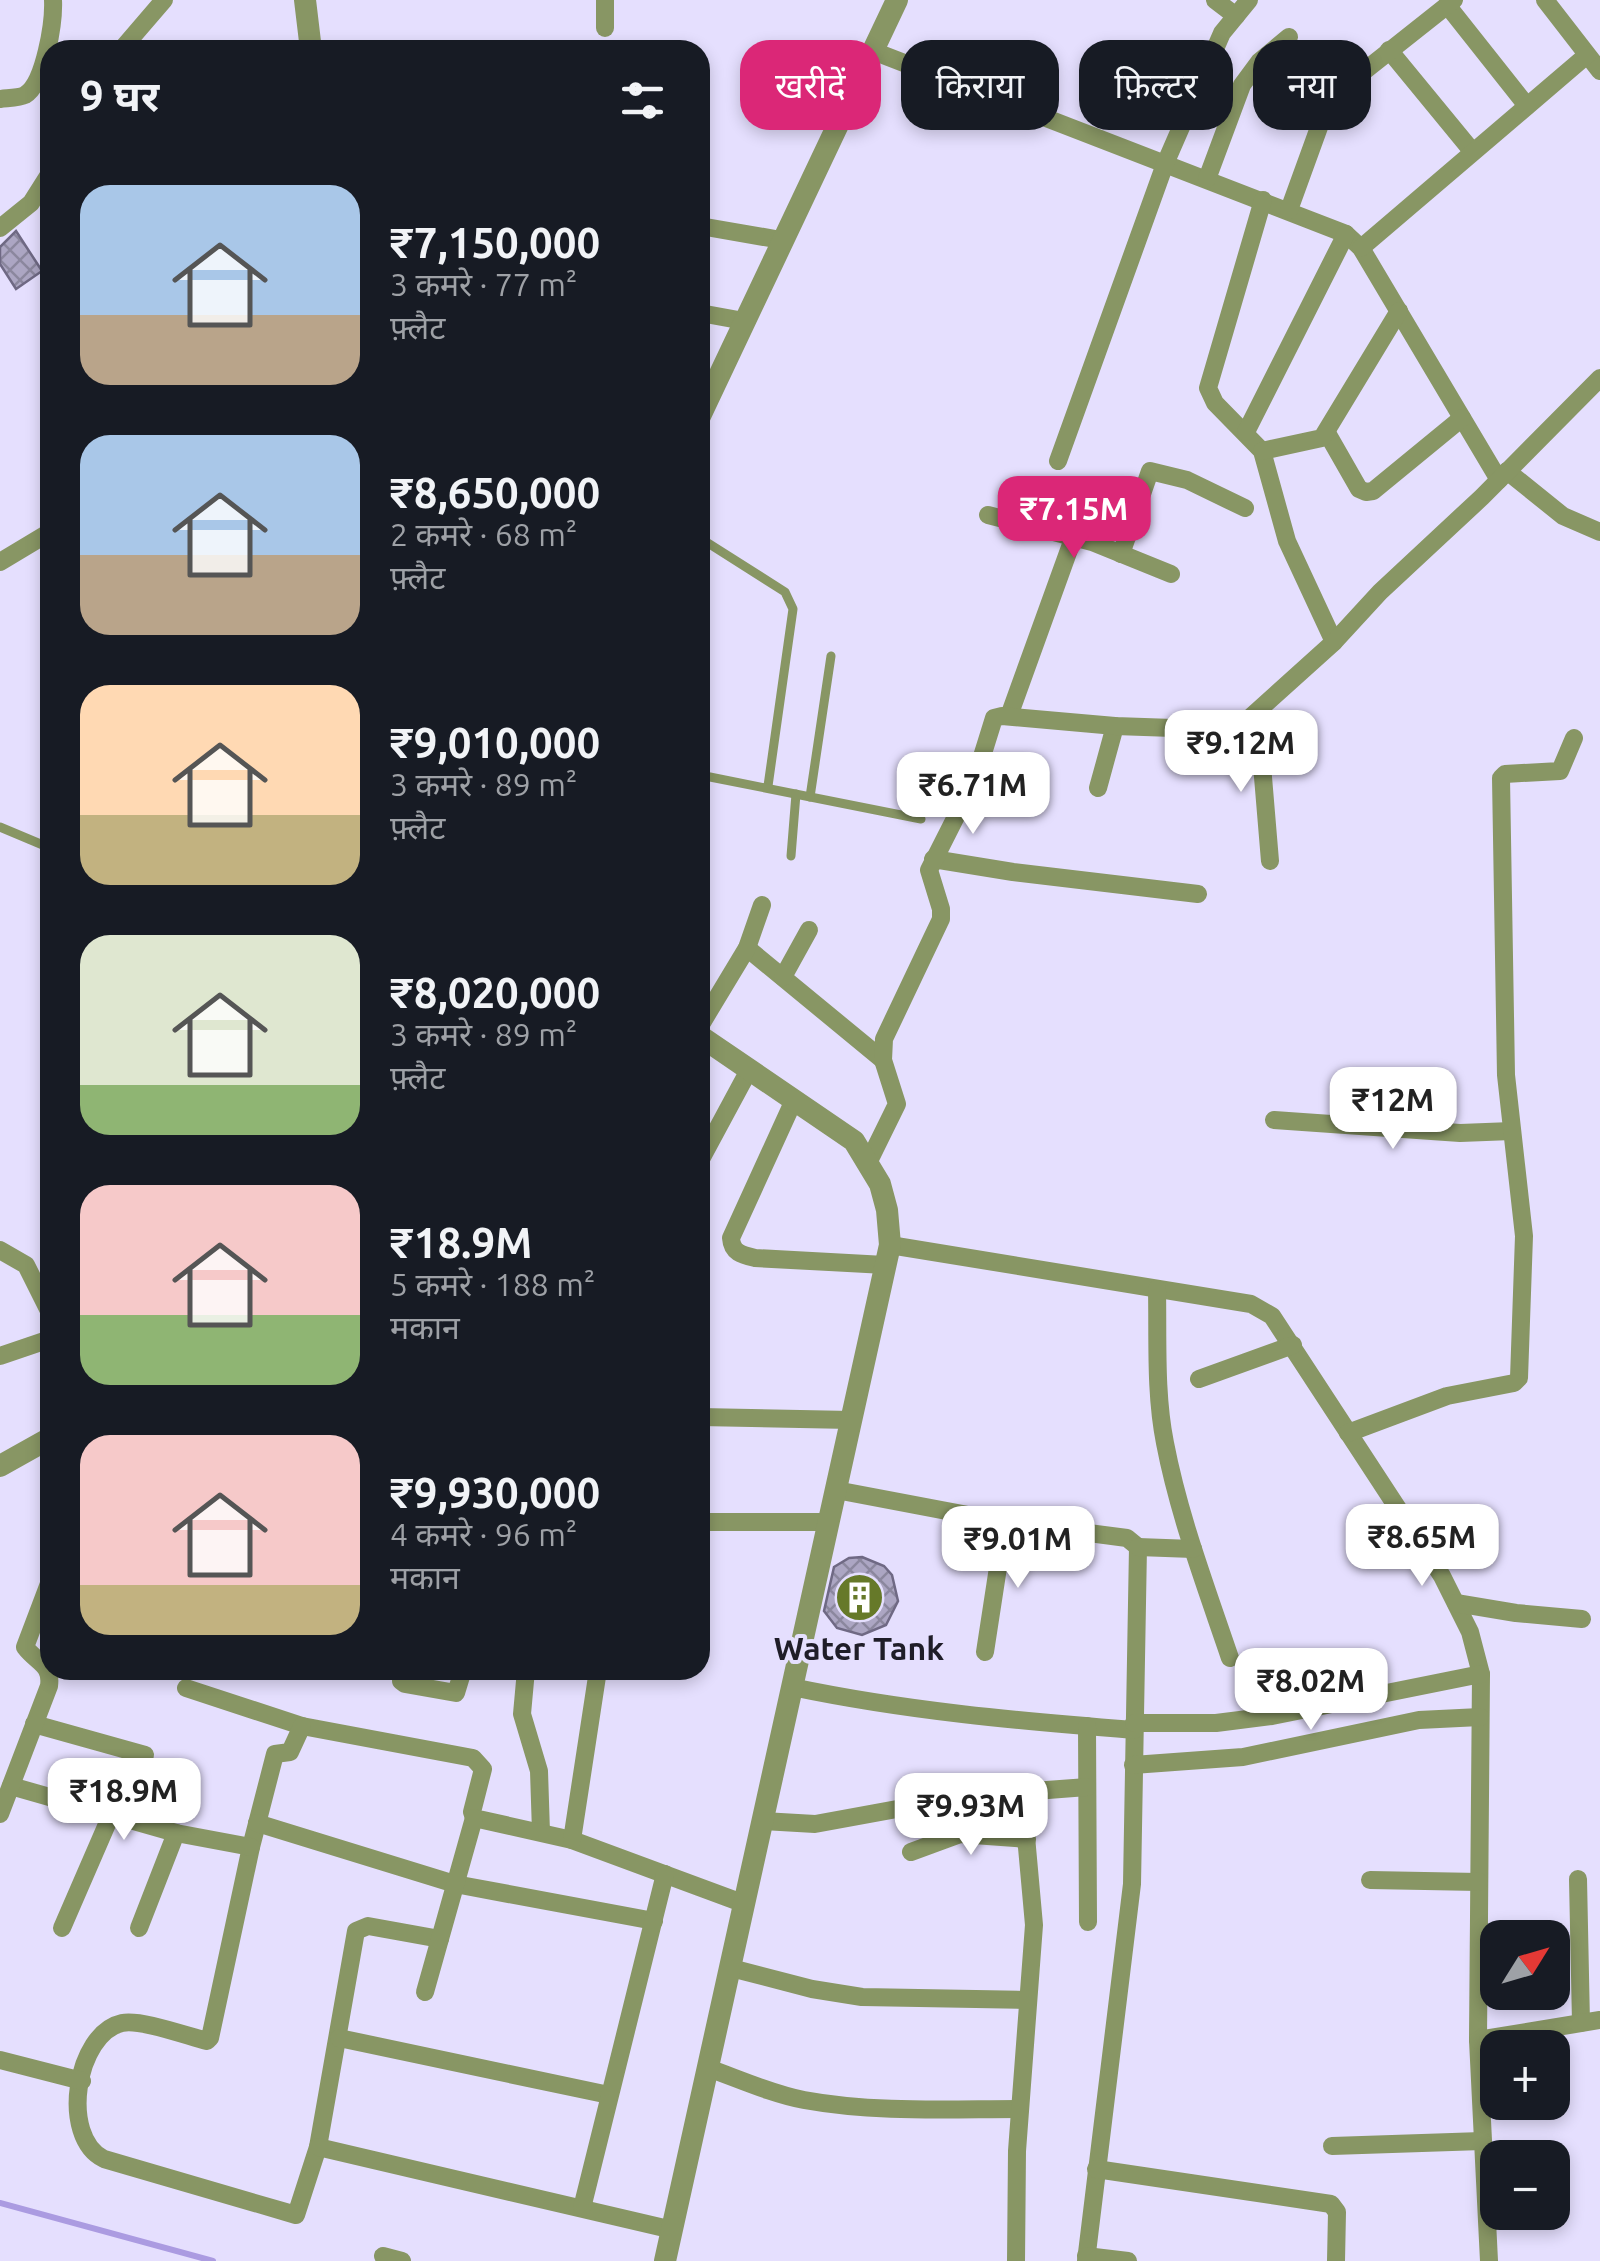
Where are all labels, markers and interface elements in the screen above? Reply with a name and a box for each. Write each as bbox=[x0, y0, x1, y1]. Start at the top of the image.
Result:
chip: खरीदें bbox=[740, 40, 881, 130]
chip: किराया bbox=[901, 40, 1059, 130]
chip: फ़िल्टर bbox=[1079, 40, 1233, 130]
chip: नया bbox=[1253, 40, 1371, 130]
text: 9 घर bbox=[80, 72, 159, 119]
icon: filters bbox=[615, 73, 670, 128]
text: ₹7,150,000 bbox=[390, 219, 600, 266]
icon: home bbox=[160, 225, 280, 345]
text: 3 कमरे · 77 m² bbox=[390, 266, 577, 302]
text: फ़्लैट bbox=[390, 309, 445, 345]
text: ₹8,650,000 bbox=[390, 469, 600, 516]
icon: home bbox=[160, 475, 280, 595]
pin: ₹7.15M bbox=[993, 476, 1155, 561]
text: ₹7.15M bbox=[1020, 490, 1128, 526]
text: 2 कमरे · 68 m² bbox=[390, 516, 577, 552]
text: फ़्लैट bbox=[390, 559, 445, 595]
pin: ₹9.12M bbox=[1160, 710, 1322, 795]
text: ₹9,010,000 bbox=[390, 719, 600, 766]
text: ₹9.12M bbox=[1187, 724, 1295, 760]
icon: home bbox=[160, 725, 280, 845]
pin: ₹6.71M bbox=[892, 752, 1054, 837]
text: 3 कमरे · 89 m² bbox=[390, 766, 577, 802]
text: ₹6.71M bbox=[919, 766, 1027, 802]
text: फ़्लैट bbox=[390, 809, 445, 845]
text: ₹8,020,000 bbox=[390, 969, 600, 1016]
icon: home bbox=[160, 975, 280, 1095]
text: 3 कमरे · 89 m² bbox=[390, 1016, 577, 1052]
text: फ़्लैट bbox=[390, 1059, 445, 1095]
pin: ₹12M bbox=[1334, 1067, 1452, 1152]
text: ₹12M bbox=[1352, 1081, 1434, 1117]
text: ₹18.9M bbox=[390, 1219, 532, 1266]
icon: home bbox=[160, 1225, 280, 1345]
text: 5 कमरे · 188 m² bbox=[390, 1266, 595, 1302]
text: मकान bbox=[390, 1309, 460, 1345]
text: ₹9,930,000 bbox=[390, 1469, 600, 1516]
icon: home bbox=[160, 1475, 280, 1595]
pin: ₹8.65M bbox=[1341, 1504, 1503, 1589]
pin: ₹9.01M bbox=[937, 1506, 1099, 1591]
text: 4 कमरे · 96 m² bbox=[390, 1516, 577, 1552]
text: ₹8.65M bbox=[1368, 1518, 1476, 1554]
text: ₹9.01M bbox=[964, 1520, 1072, 1556]
text: मकान bbox=[390, 1559, 460, 1595]
building icon: Water Tank bbox=[833, 1572, 885, 1624]
place label: Water Tank bbox=[774, 1630, 944, 1666]
pin: ₹8.02M bbox=[1230, 1648, 1392, 1733]
text: ₹8.02M bbox=[1257, 1662, 1365, 1698]
pin: ₹18.9M bbox=[43, 1758, 205, 1843]
text: ₹18.9M bbox=[70, 1772, 178, 1808]
pin: ₹9.93M bbox=[890, 1773, 1052, 1858]
text: ₹9.93M bbox=[917, 1787, 1025, 1823]
north arrow bbox=[1480, 1920, 1570, 2010]
map controls bbox=[1480, 1920, 1570, 2230]
button: + bbox=[1480, 2030, 1570, 2120]
button: − bbox=[1480, 2140, 1570, 2230]

